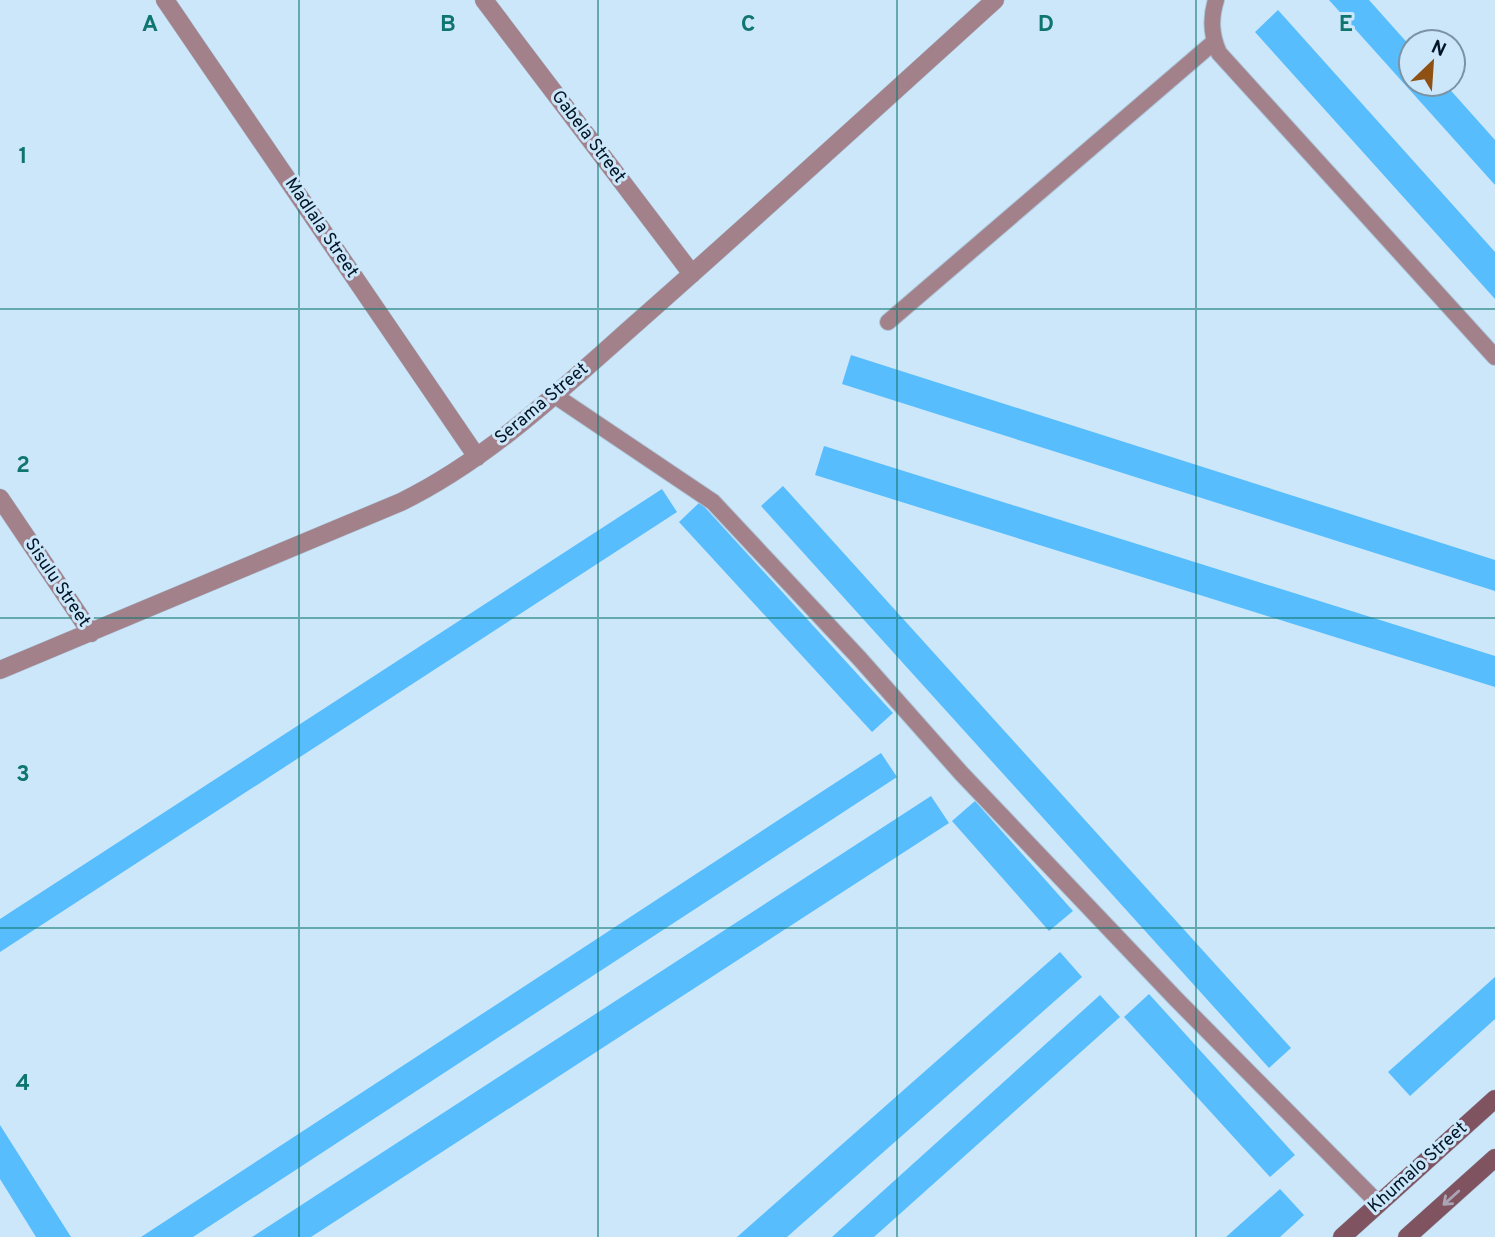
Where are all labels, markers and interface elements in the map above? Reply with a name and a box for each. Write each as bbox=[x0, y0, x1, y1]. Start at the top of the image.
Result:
text: A bbox=[142, 11, 158, 40]
text: B bbox=[440, 11, 456, 40]
text: C bbox=[741, 11, 755, 40]
text: D bbox=[1038, 11, 1054, 40]
text: E bbox=[1339, 11, 1353, 40]
north arrow bbox=[1397, 28, 1467, 98]
text: N bbox=[1427, 36, 1450, 63]
street label: Gabela Street bbox=[546, 86, 630, 188]
text: 1 bbox=[18, 143, 28, 172]
street label: Madlala Street bbox=[279, 174, 363, 282]
street label: Serama Street bbox=[490, 358, 594, 450]
text: 2 bbox=[16, 452, 30, 481]
street label: Sisulu Street bbox=[19, 534, 95, 632]
text: 3 bbox=[16, 761, 30, 790]
text: 4 bbox=[16, 1070, 30, 1099]
street label: Khumalo Street bbox=[1364, 1117, 1472, 1219]
one-way arrow bbox=[1443, 1189, 1460, 1206]

